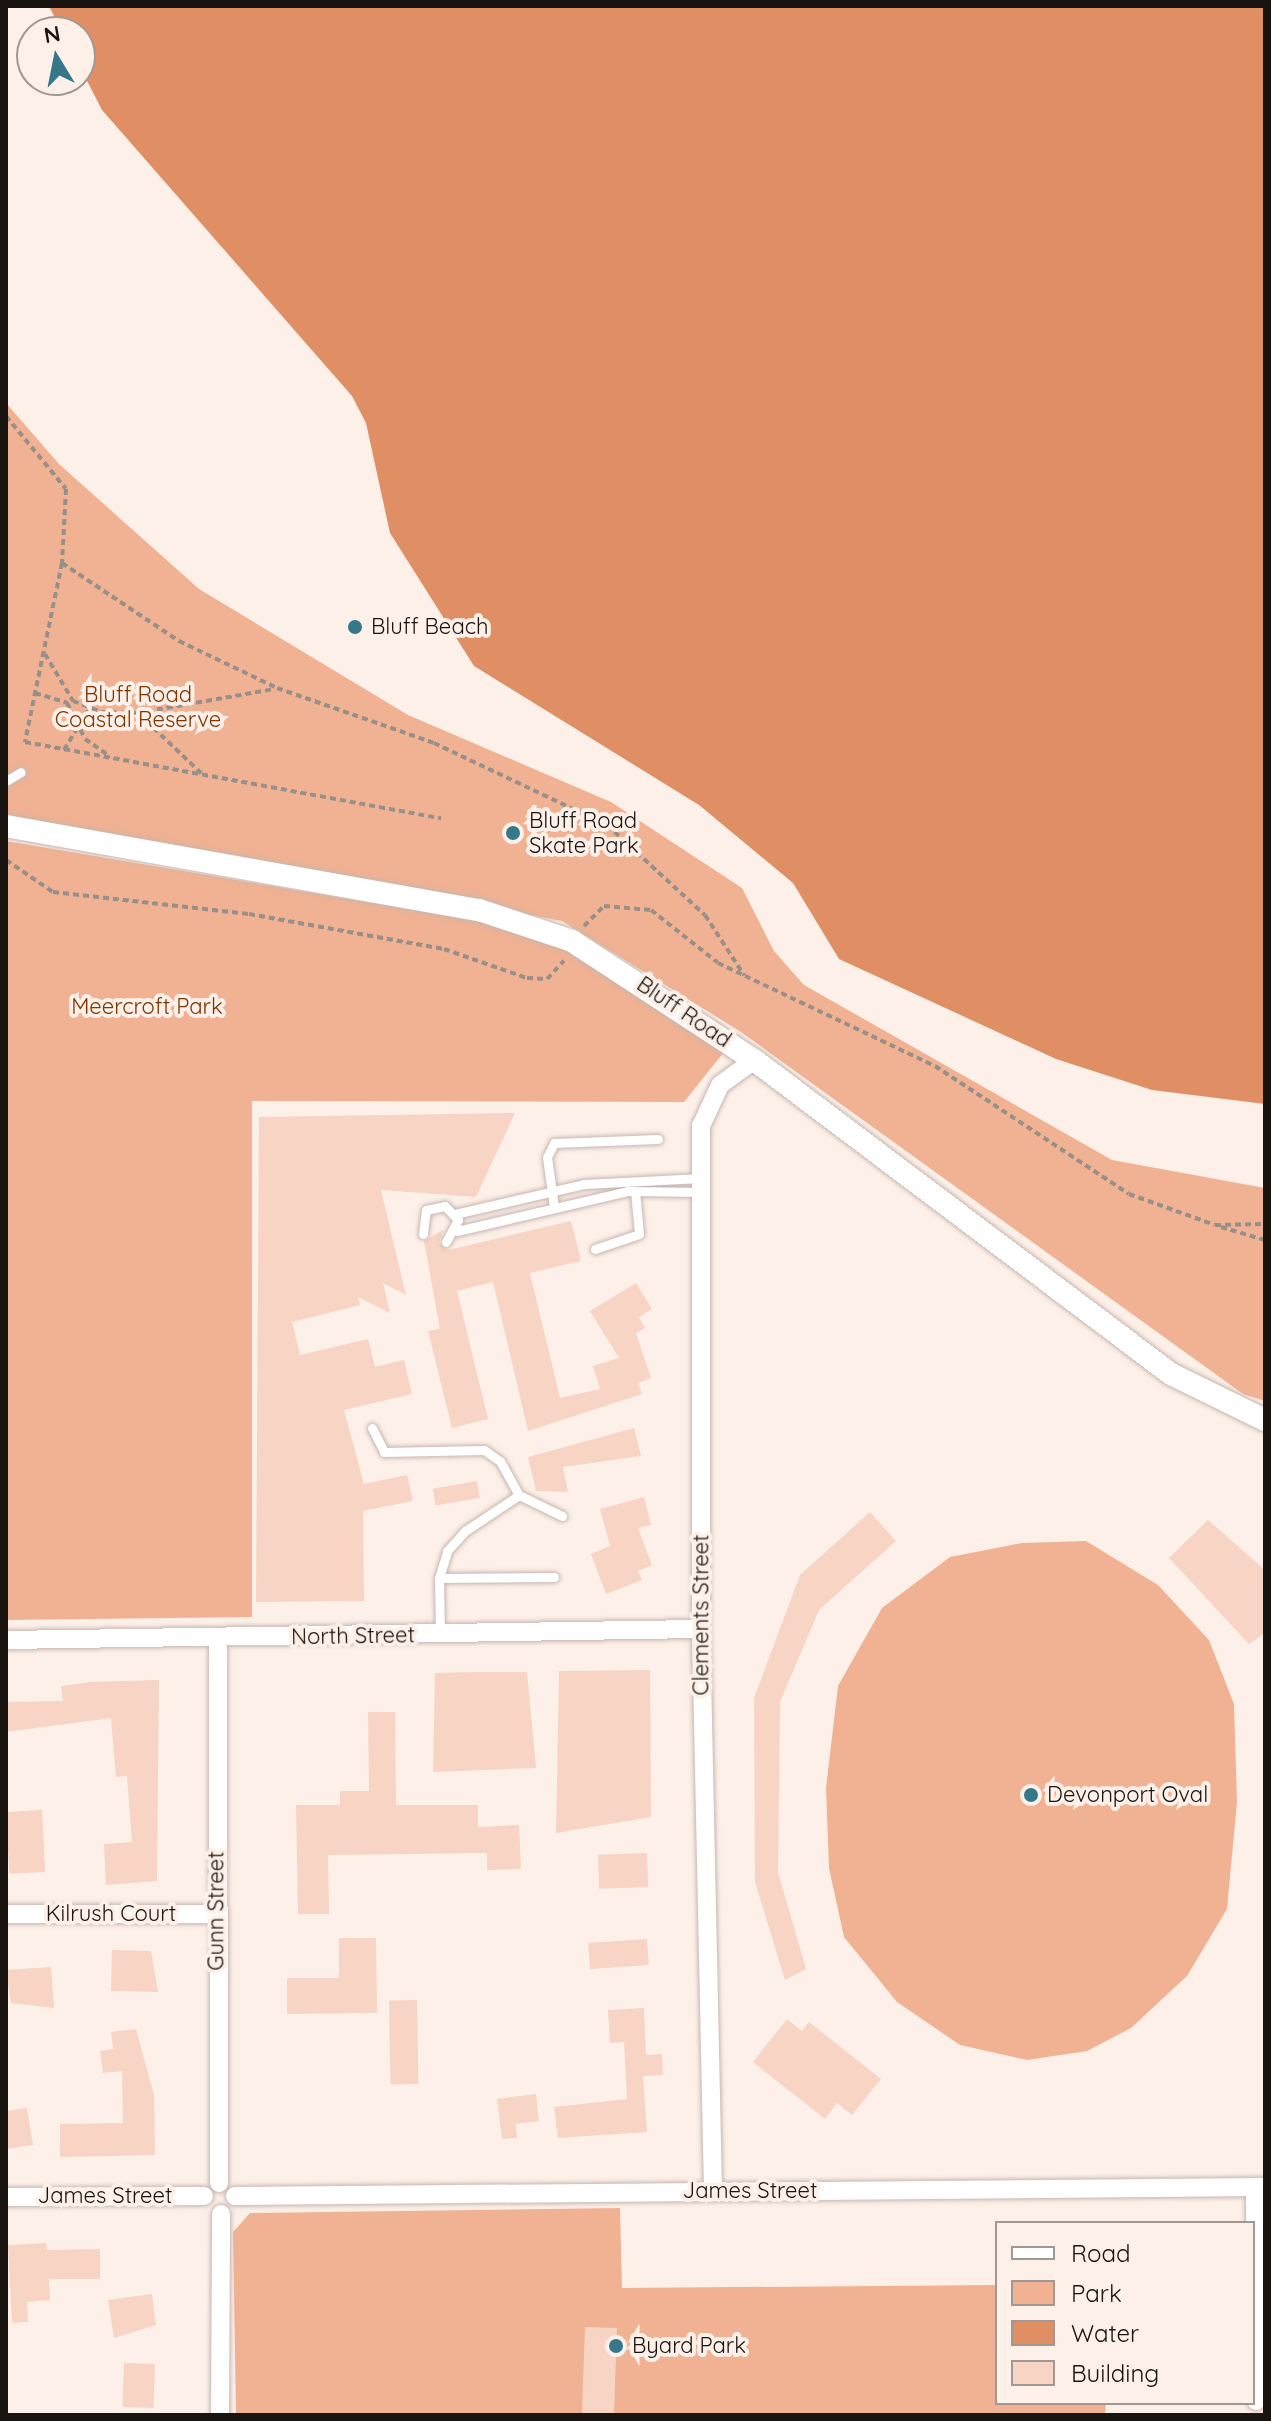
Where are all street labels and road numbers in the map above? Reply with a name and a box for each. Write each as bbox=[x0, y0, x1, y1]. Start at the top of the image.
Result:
street label: Bluff Road bbox=[632, 971, 736, 1053]
street label: Clements Street bbox=[688, 1534, 714, 1696]
street label: North Street bbox=[291, 1622, 415, 1650]
street label: Gunn Street bbox=[203, 1851, 229, 1971]
street label: Kilrush Court bbox=[46, 1901, 176, 1927]
street label: James Street bbox=[683, 2178, 817, 2204]
street label: James Street bbox=[38, 2183, 172, 2209]

